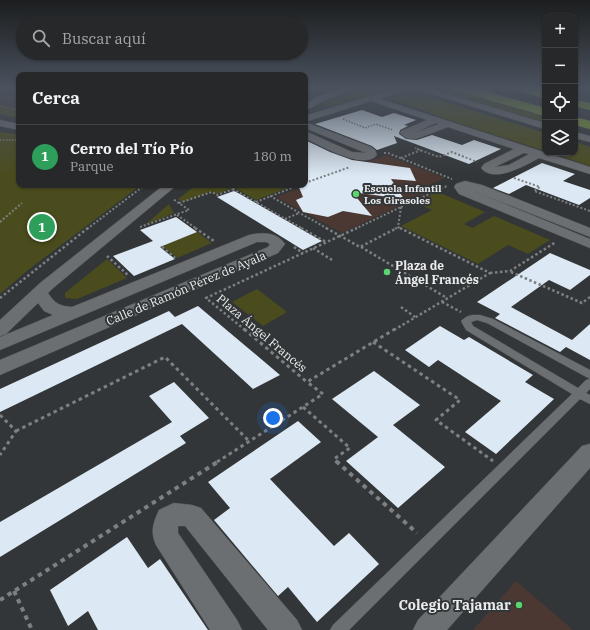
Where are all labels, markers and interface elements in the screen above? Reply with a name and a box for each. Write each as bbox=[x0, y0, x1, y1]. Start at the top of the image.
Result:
map controls bbox=[542, 12, 578, 156]
button: + bbox=[542, 12, 578, 48]
search box bbox=[16, 16, 308, 60]
icon: search bbox=[30, 27, 52, 49]
text: Buscar aquí bbox=[62, 29, 146, 48]
button: − bbox=[542, 48, 578, 84]
button: locate bbox=[542, 84, 578, 120]
text: Cerca bbox=[32, 87, 80, 109]
button: layers bbox=[542, 120, 578, 156]
text: Cerro del Tío Pío bbox=[70, 139, 194, 158]
text: 1 bbox=[41, 148, 49, 165]
text: 180 m bbox=[253, 148, 292, 165]
text: Parque bbox=[70, 158, 114, 175]
place label: Escuela Infantil Los Girasoles bbox=[364, 182, 441, 207]
marker: Escuela Infantil Los Girasoles bbox=[351, 189, 361, 199]
pin: 1 bbox=[29, 212, 55, 242]
street label: Calle de Ramón Pérez de Ayala bbox=[104, 247, 269, 329]
place label: Plaza de Ángel Francés bbox=[395, 258, 479, 287]
marker: Plaza de Ángel Francés bbox=[382, 267, 392, 277]
street label: Plaza Ángel Francés bbox=[214, 291, 310, 375]
your location bbox=[263, 408, 283, 428]
place label: Colegio Tajamar bbox=[399, 596, 511, 614]
marker: Colegio Tajamar bbox=[514, 600, 524, 610]

